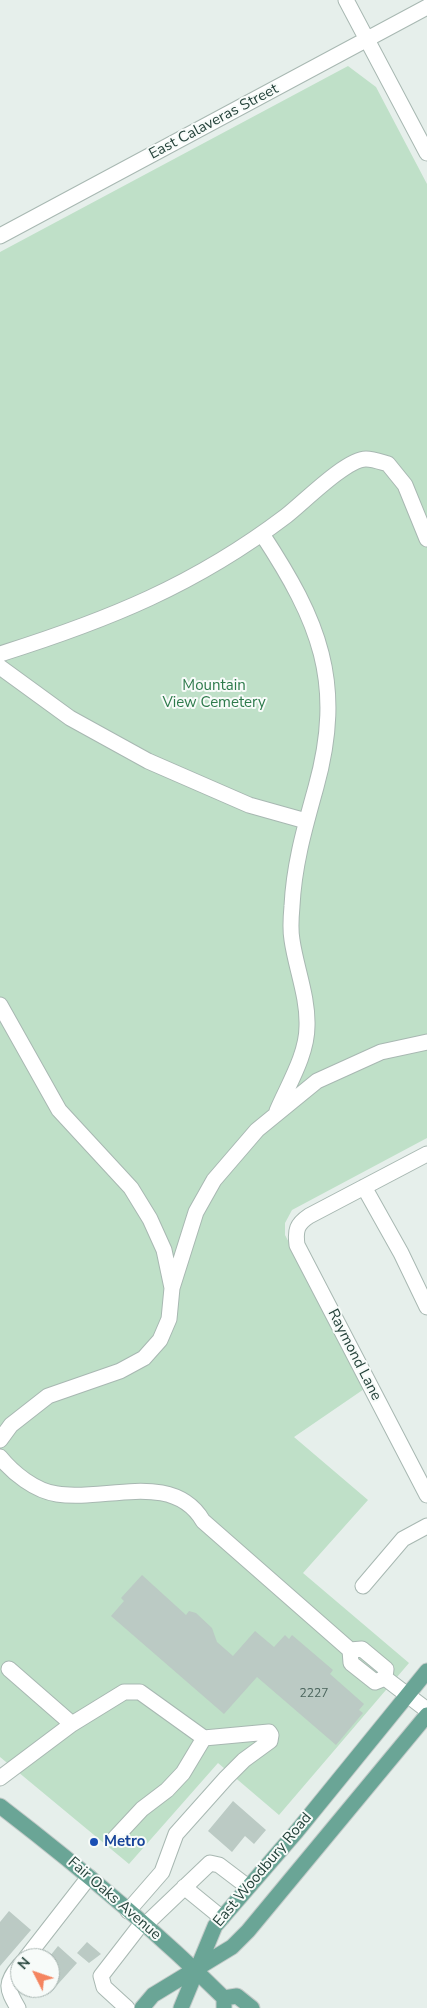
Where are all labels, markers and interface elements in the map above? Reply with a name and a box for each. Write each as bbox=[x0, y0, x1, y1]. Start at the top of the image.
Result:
street label: East Calaveras Street bbox=[146, 80, 282, 164]
park label: Mountain View Cemetery bbox=[162, 677, 266, 712]
street label: Raymond Lane bbox=[323, 1306, 385, 1404]
house number: 2227 bbox=[300, 1687, 328, 1701]
street label: East Woodbury Road bbox=[210, 1809, 316, 1931]
place label: Metro bbox=[104, 1833, 145, 1851]
marker: Metro bbox=[88, 1836, 100, 1848]
street label: Fair Oaks Avenue bbox=[64, 1854, 164, 1944]
north arrow bbox=[10, 1948, 60, 1998]
text: N bbox=[13, 1953, 35, 1974]

